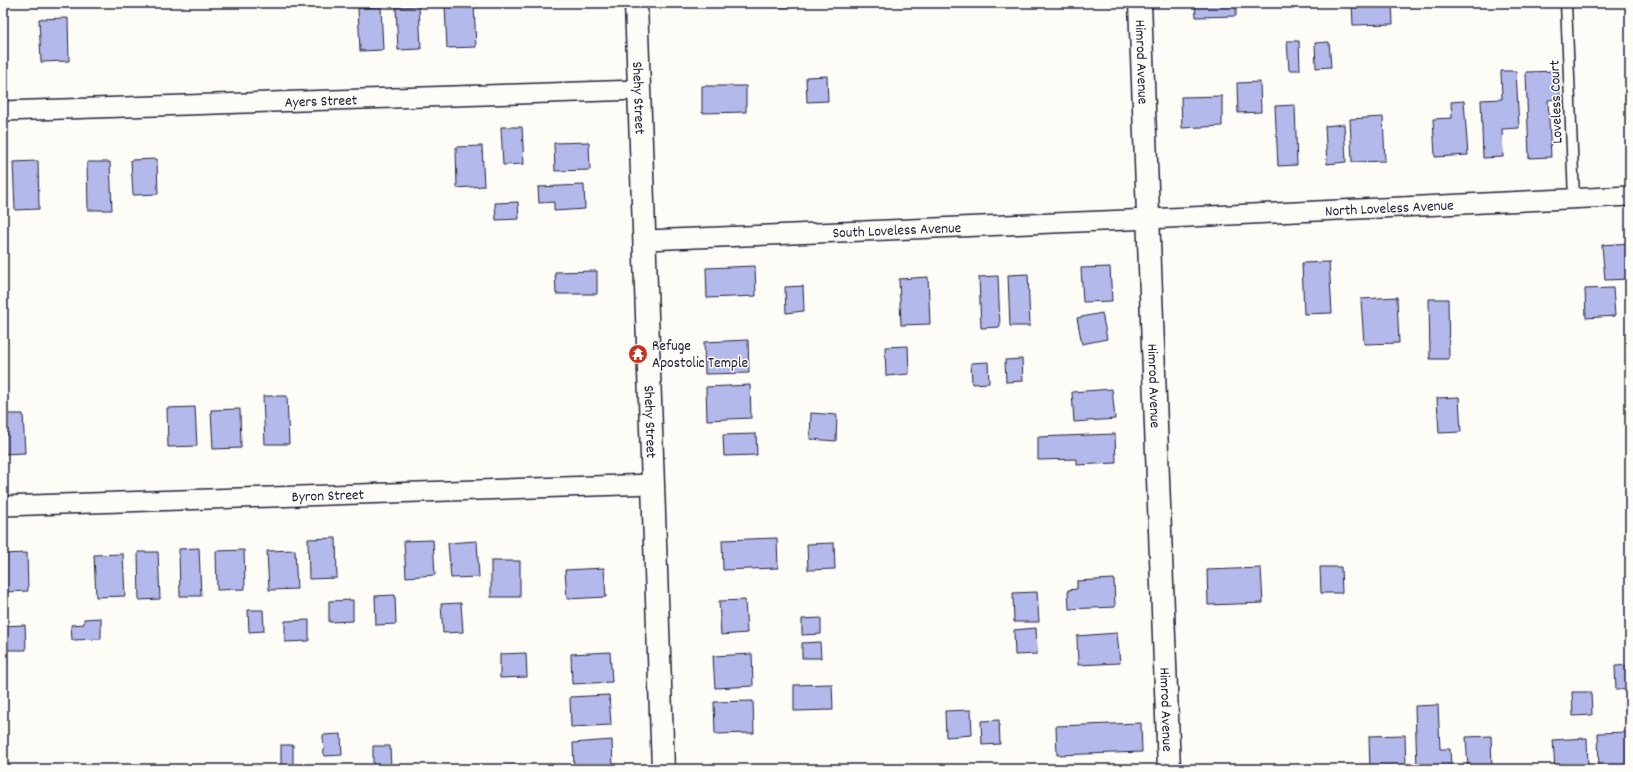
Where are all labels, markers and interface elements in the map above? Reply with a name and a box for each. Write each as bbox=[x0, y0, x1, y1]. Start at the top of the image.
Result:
street label: Himrod Avenue bbox=[1128, 19, 1153, 105]
street label: Loveless Court bbox=[1545, 59, 1569, 144]
street label: Shehy Street bbox=[625, 61, 650, 135]
street label: Ayers Street bbox=[284, 90, 358, 115]
street label: North Loveless Avenue bbox=[1325, 195, 1455, 224]
street label: South Loveless Avenue bbox=[832, 218, 962, 245]
place label: Refuge Apostolic Temple bbox=[652, 336, 748, 375]
temple icon: Refuge Apostolic Temple bbox=[627, 343, 649, 365]
street label: Himrod Avenue bbox=[1140, 343, 1165, 429]
street label: Shehy Street bbox=[636, 385, 661, 459]
street label: Byron Street bbox=[291, 485, 365, 509]
street label: Himrod Avenue bbox=[1152, 667, 1177, 753]

